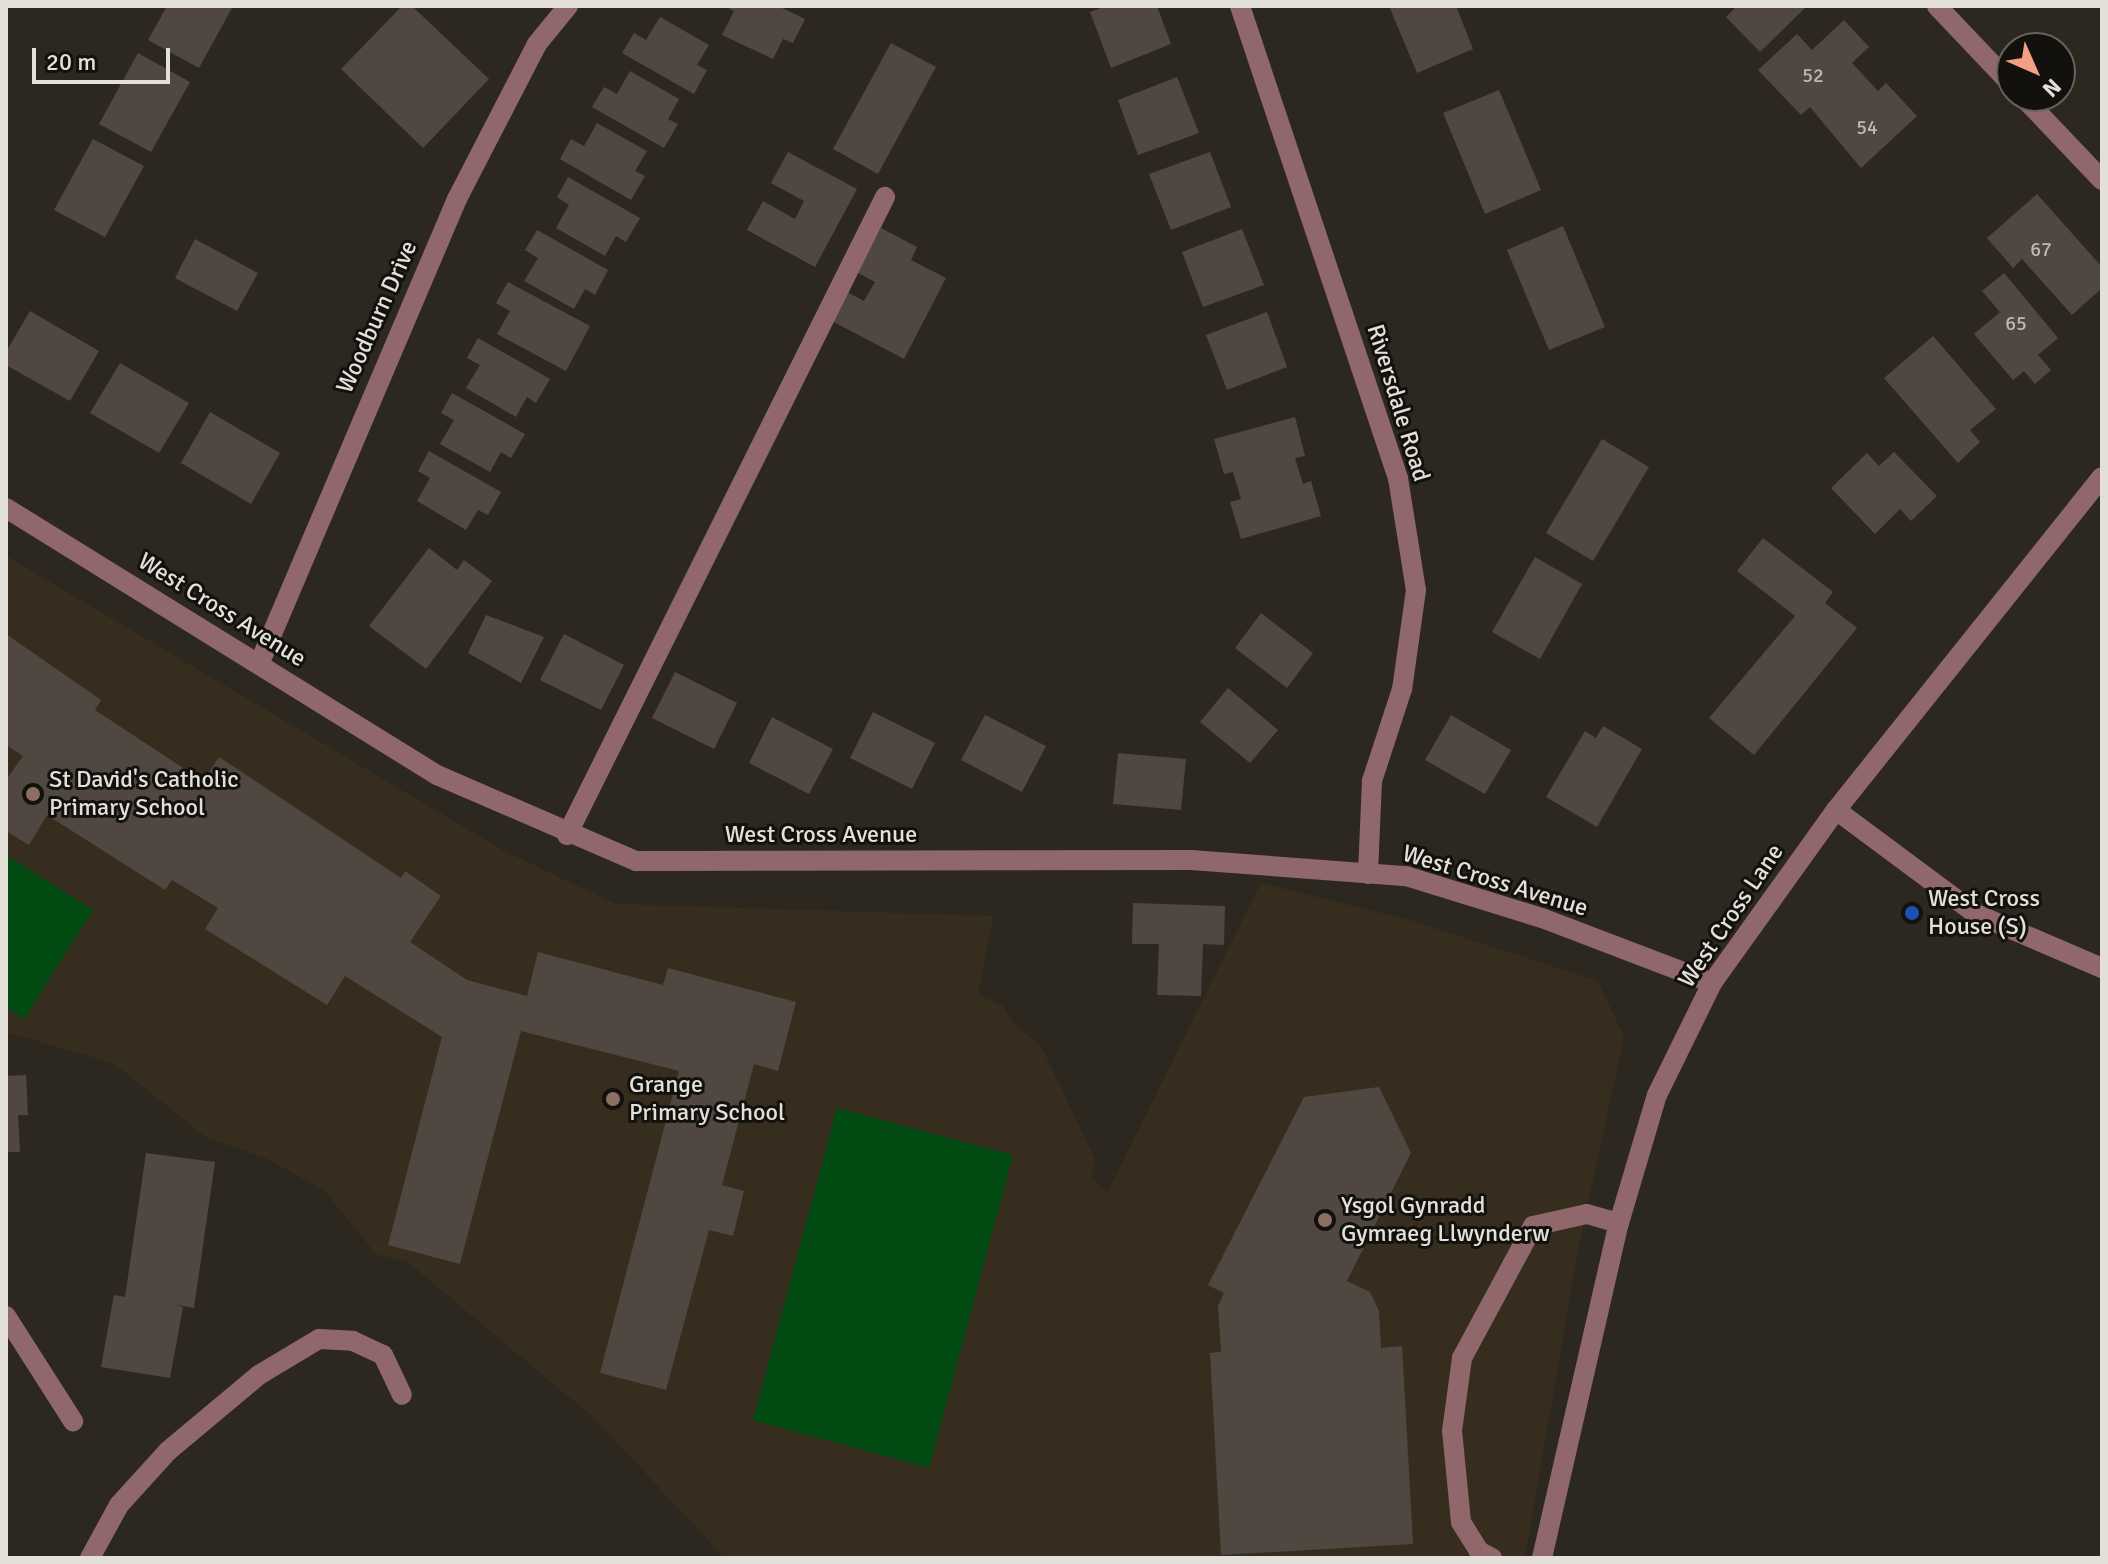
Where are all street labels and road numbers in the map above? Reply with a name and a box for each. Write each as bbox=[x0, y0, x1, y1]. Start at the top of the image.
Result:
street label: Woodburn Drive bbox=[331, 236, 423, 398]
street label: Riversdale Road bbox=[1360, 321, 1436, 485]
street label: West Cross Avenue bbox=[133, 547, 311, 673]
street label: West Cross Avenue bbox=[725, 821, 917, 849]
street label: West Cross Avenue bbox=[1399, 839, 1591, 923]
street label: West Cross Lane bbox=[1672, 839, 1790, 993]

